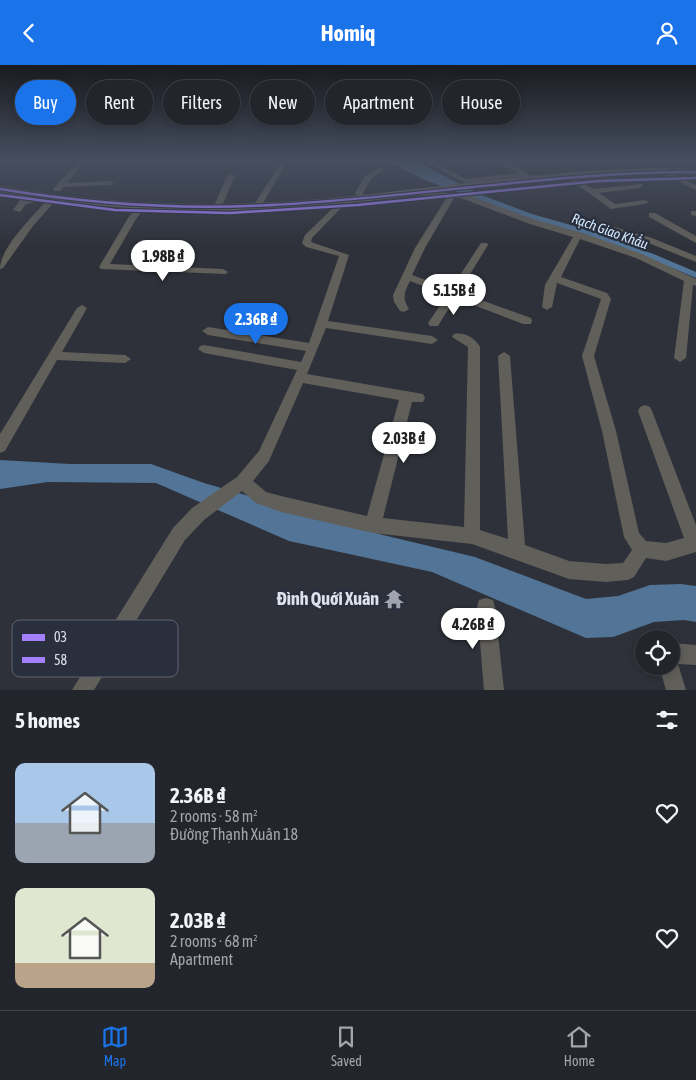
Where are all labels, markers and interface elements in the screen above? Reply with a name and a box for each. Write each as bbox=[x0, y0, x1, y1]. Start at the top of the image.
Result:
icon: back bbox=[15, 19, 43, 47]
icon: person bbox=[653, 19, 681, 47]
text: Homiq bbox=[321, 20, 375, 46]
chip: Buy bbox=[15, 80, 76, 125]
chip: Rent bbox=[86, 80, 153, 125]
chip: Filters bbox=[163, 80, 240, 125]
chip: New bbox=[250, 80, 315, 125]
chip: Apartment bbox=[325, 80, 432, 125]
chip: House bbox=[442, 80, 520, 125]
water label: Rạch Giao Khẩu bbox=[570, 209, 651, 252]
pin: 1.98B ₫ bbox=[117, 239, 209, 282]
text: 1.98B ₫ bbox=[142, 247, 184, 265]
pin: 5.15B ₫ bbox=[408, 273, 500, 316]
text: 5.15B ₫ bbox=[433, 281, 475, 299]
pin: 2.36B ₫ bbox=[210, 303, 302, 345]
text: 2.36B ₫ bbox=[235, 310, 277, 328]
pin: 2.03B ₫ bbox=[358, 421, 450, 464]
text: 2.03B ₫ bbox=[383, 429, 425, 447]
place label: Đình Quới Xuân bbox=[277, 588, 379, 609]
temple icon: Đình Quới Xuân bbox=[383, 588, 405, 610]
pin: 4.26B ₫ bbox=[427, 607, 519, 650]
text: 4.26B ₫ bbox=[452, 615, 494, 633]
legend bbox=[12, 620, 178, 677]
text: 03 bbox=[54, 629, 67, 645]
map controls bbox=[635, 630, 680, 675]
button: locate bbox=[635, 630, 680, 675]
text: 58 bbox=[54, 652, 68, 668]
icon: filters bbox=[653, 706, 681, 734]
text: 5 homes bbox=[15, 708, 80, 732]
icon: home bbox=[55, 783, 115, 843]
text: 2.36B ₫ bbox=[170, 783, 225, 807]
icon: heart bbox=[653, 799, 681, 827]
text: 2 rooms · 58 m² bbox=[170, 807, 258, 825]
text: Đường Thạnh Xuân 18 bbox=[170, 825, 298, 843]
icon: home bbox=[55, 908, 115, 968]
text: 2.03B ₫ bbox=[170, 908, 225, 932]
icon: heart bbox=[653, 924, 681, 952]
text: 2 rooms · 68 m² bbox=[170, 932, 258, 950]
text: Apartment bbox=[170, 950, 233, 968]
tab: Map bbox=[101, 1023, 129, 1069]
tab: Saved bbox=[331, 1023, 362, 1069]
tab: Home bbox=[564, 1023, 595, 1069]

